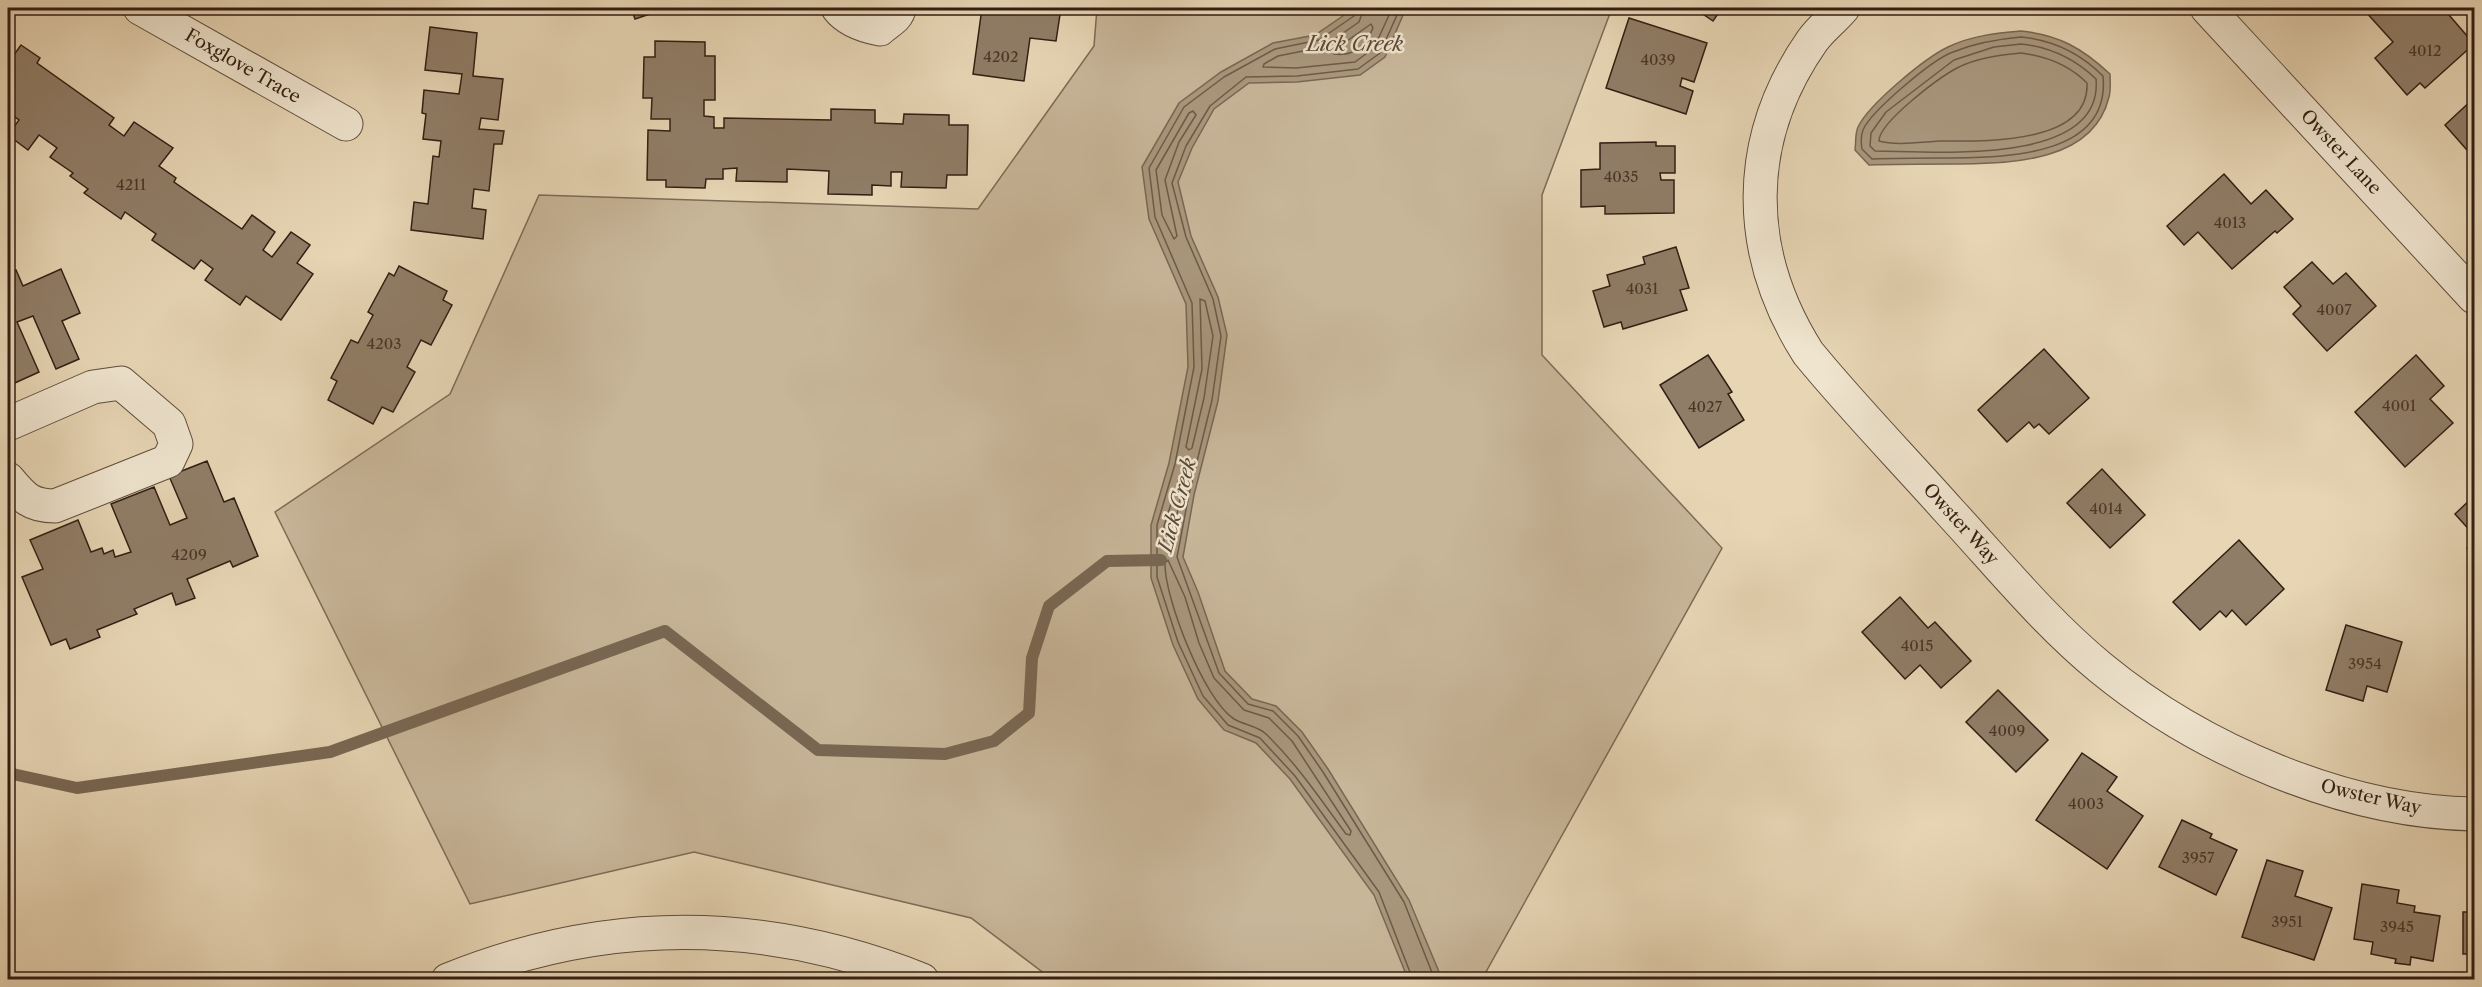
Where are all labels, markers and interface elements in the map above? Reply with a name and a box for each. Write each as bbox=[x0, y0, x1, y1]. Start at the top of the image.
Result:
street label: Foxglove Trace bbox=[181, 24, 305, 108]
water label: Lick Creek bbox=[1305, 32, 1404, 56]
house number: 4012 bbox=[2408, 41, 2442, 60]
house number: 4202 bbox=[983, 47, 1019, 66]
house number: 4039 bbox=[1640, 50, 1676, 69]
street label: Owster Lane bbox=[2296, 105, 2386, 199]
house number: 4035 bbox=[1604, 167, 1638, 186]
house number: 4211 bbox=[116, 175, 147, 194]
house number: 4013 bbox=[2214, 213, 2246, 232]
house number: 4031 bbox=[1626, 279, 1659, 298]
house number: 4007 bbox=[2316, 300, 2352, 319]
house number: 4203 bbox=[366, 334, 402, 353]
house number: 4001 bbox=[2382, 396, 2417, 415]
house number: 4027 bbox=[1688, 397, 1723, 416]
water label: Lick Creek bbox=[1152, 455, 1201, 557]
street label: Owster Way bbox=[1919, 479, 2004, 570]
house number: 4014 bbox=[2089, 499, 2123, 518]
house number: 4209 bbox=[171, 545, 207, 564]
house number: 4015 bbox=[1901, 636, 1933, 655]
house number: 3954 bbox=[2348, 654, 2382, 673]
house number: 4009 bbox=[1989, 721, 2025, 740]
street label: Owster Way bbox=[2319, 775, 2424, 819]
house number: 4003 bbox=[2068, 794, 2104, 813]
house number: 3957 bbox=[2182, 848, 2215, 867]
house number: 3951 bbox=[2271, 912, 2303, 931]
house number: 3945 bbox=[2380, 917, 2414, 936]

